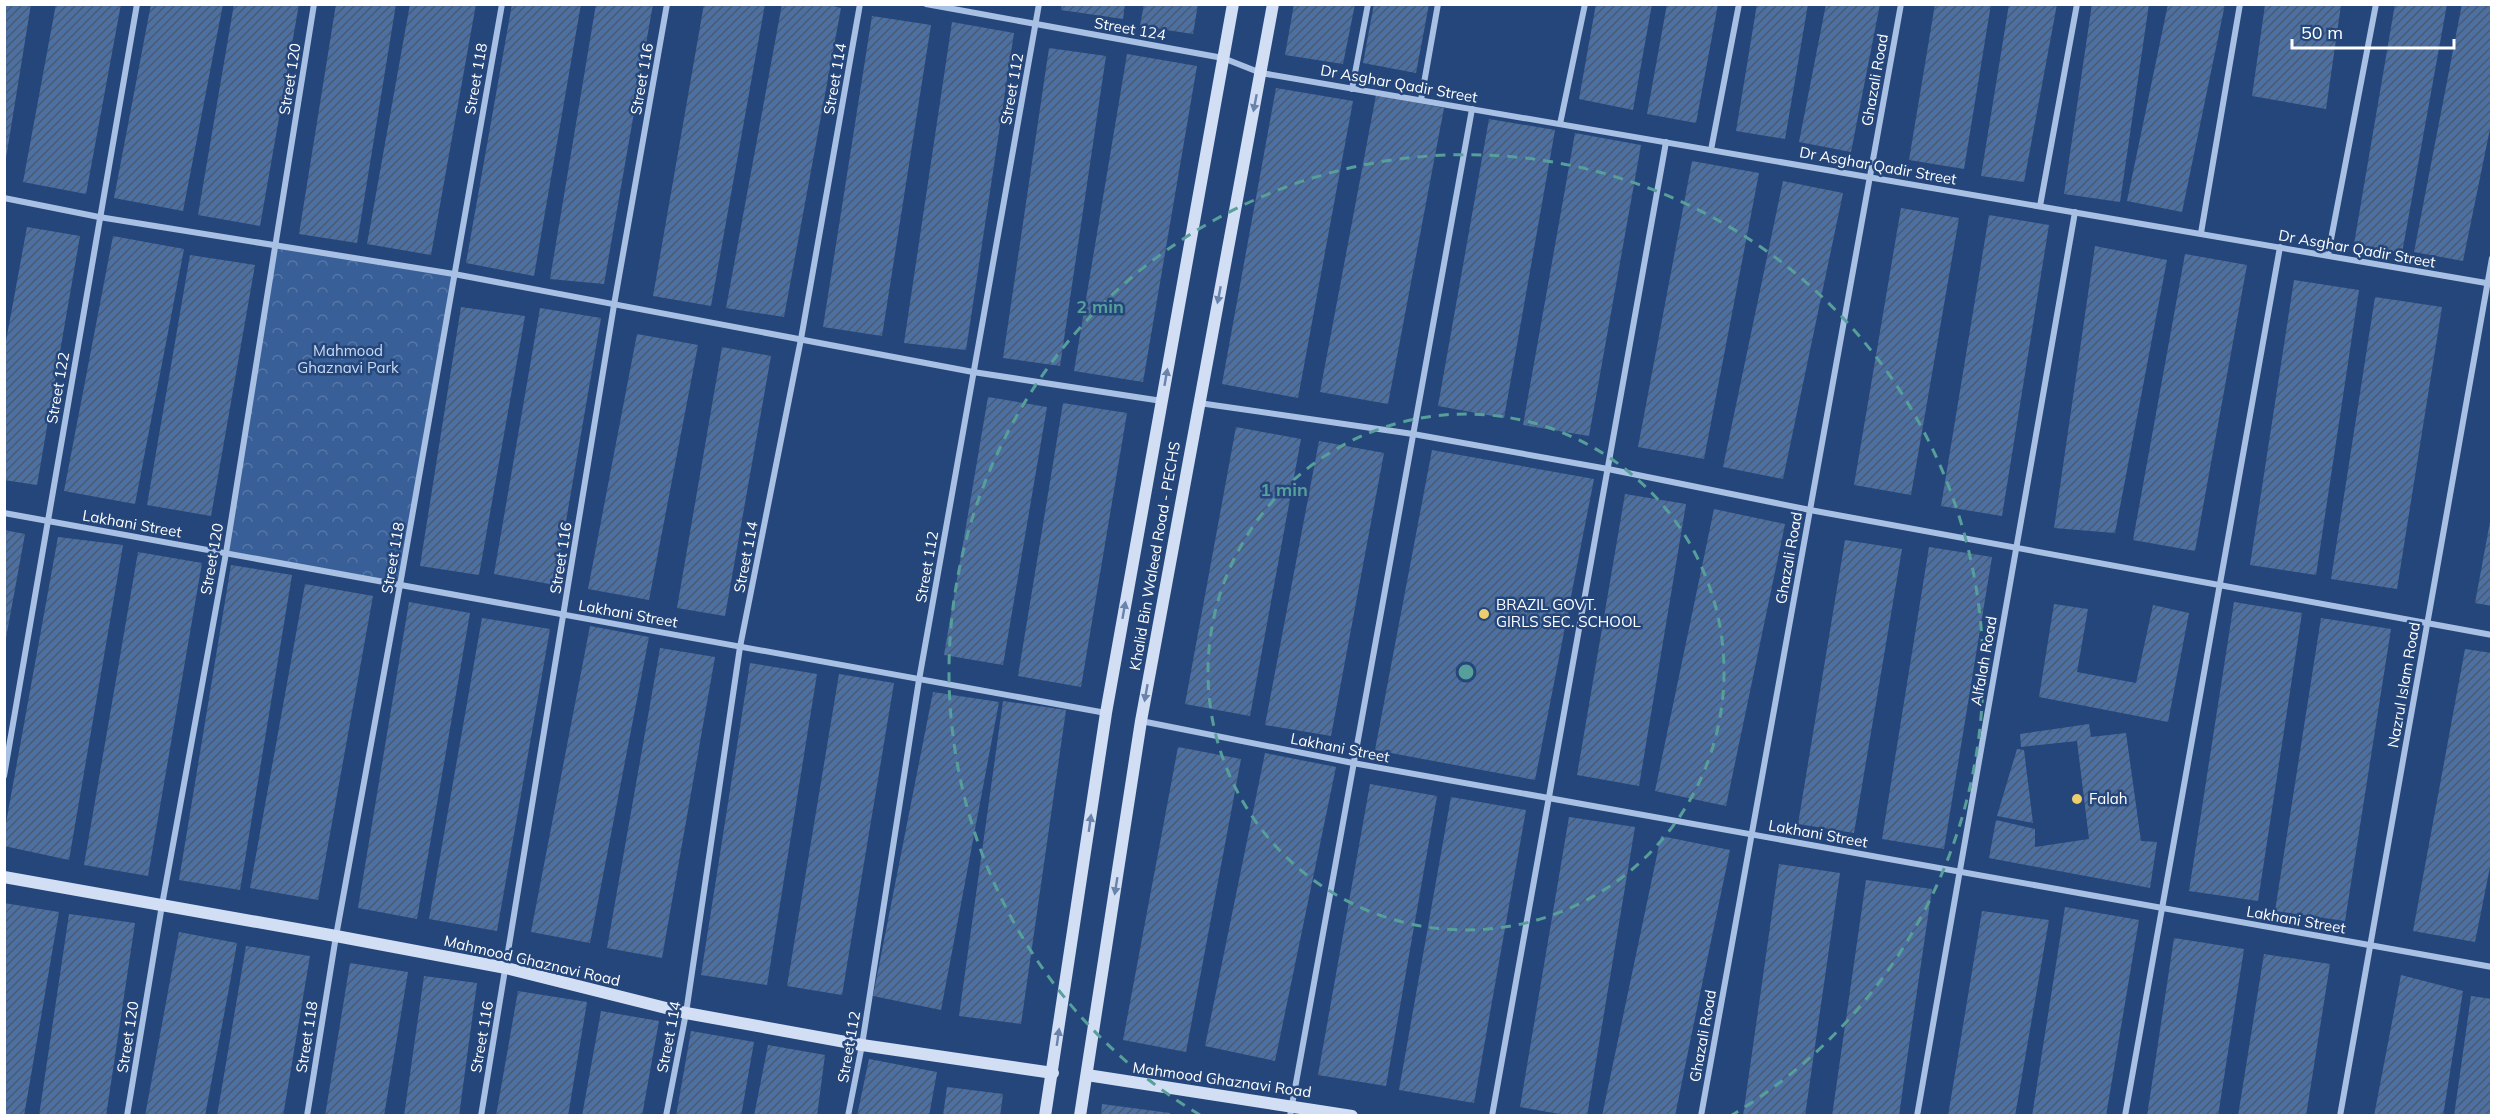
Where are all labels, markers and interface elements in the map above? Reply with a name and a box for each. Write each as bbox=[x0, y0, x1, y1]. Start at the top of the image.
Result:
scale bar bbox=[2292, 12, 2454, 50]
street label: Street 124 bbox=[1093, 13, 1167, 44]
text: 50 m bbox=[2301, 21, 2343, 44]
street label: Ghazali Road bbox=[1857, 32, 1892, 128]
street label: Street 120 bbox=[274, 42, 305, 116]
street label: Street 118 bbox=[460, 42, 491, 116]
street label: Street 116 bbox=[626, 42, 657, 116]
street label: Street 114 bbox=[819, 42, 850, 116]
street label: Street 112 bbox=[996, 52, 1027, 126]
street label: Dr Asghar Qadir Street bbox=[1319, 60, 1479, 107]
one-way arrow bbox=[1250, 94, 1259, 113]
street label: Dr Asghar Qadir Street bbox=[1798, 142, 1958, 189]
street label: Dr Asghar Qadir Street bbox=[2277, 225, 2437, 272]
one-way arrow bbox=[1214, 286, 1223, 305]
text: 2 min bbox=[1076, 295, 1124, 318]
park label: Mahmood Ghaznavi Park bbox=[297, 341, 399, 377]
street label: Street 122 bbox=[42, 351, 73, 425]
one-way arrow bbox=[1162, 367, 1171, 386]
street label: Khalid Bin Waleed Road - PECHS bbox=[1125, 440, 1184, 672]
text: 1 min bbox=[1260, 478, 1308, 501]
street label: Lakhani Street bbox=[81, 505, 183, 542]
street label: Ghazali Road bbox=[1771, 510, 1806, 606]
street label: Street 114 bbox=[729, 520, 762, 594]
street label: Street 118 bbox=[377, 521, 408, 595]
street label: Street 116 bbox=[545, 521, 576, 595]
street label: Street 120 bbox=[196, 522, 227, 596]
street label: Street 112 bbox=[911, 530, 942, 604]
street label: Lakhani Street bbox=[577, 595, 679, 632]
place label: BRAZIL GOVT. GIRLS SEC. SCHOOL bbox=[1496, 595, 1641, 631]
one-way arrow bbox=[1120, 600, 1129, 619]
marker: BRAZIL GOVT. GIRLS SEC. SCHOOL bbox=[1477, 607, 1491, 621]
street label: Alfalah Road bbox=[1966, 615, 2001, 707]
street label: Nazrul Islam Road bbox=[2383, 621, 2424, 749]
centre of rings bbox=[1456, 662, 1476, 682]
one-way arrow bbox=[1141, 684, 1150, 703]
street label: Lakhani Street bbox=[1289, 729, 1391, 766]
place label: Falah bbox=[2089, 789, 2128, 808]
marker: Falah bbox=[2070, 792, 2084, 806]
one-way arrow bbox=[1085, 814, 1094, 833]
street label: Lakhani Street bbox=[1767, 815, 1869, 852]
one-way arrow bbox=[1111, 877, 1120, 896]
street label: Lakhani Street bbox=[2245, 901, 2347, 938]
street label: Mahmood Ghaznavi Road bbox=[442, 931, 622, 990]
street label: Ghazali Road bbox=[1685, 988, 1720, 1084]
street label: Street 120 bbox=[112, 1000, 143, 1074]
street label: Street 118 bbox=[291, 1000, 322, 1074]
street label: Street 116 bbox=[466, 1000, 497, 1074]
street label: Street 114 bbox=[652, 1000, 685, 1074]
street label: Street 112 bbox=[833, 1010, 864, 1084]
one-way arrow bbox=[1054, 1027, 1063, 1046]
street label: Mahmood Ghaznavi Road bbox=[1131, 1058, 1313, 1101]

